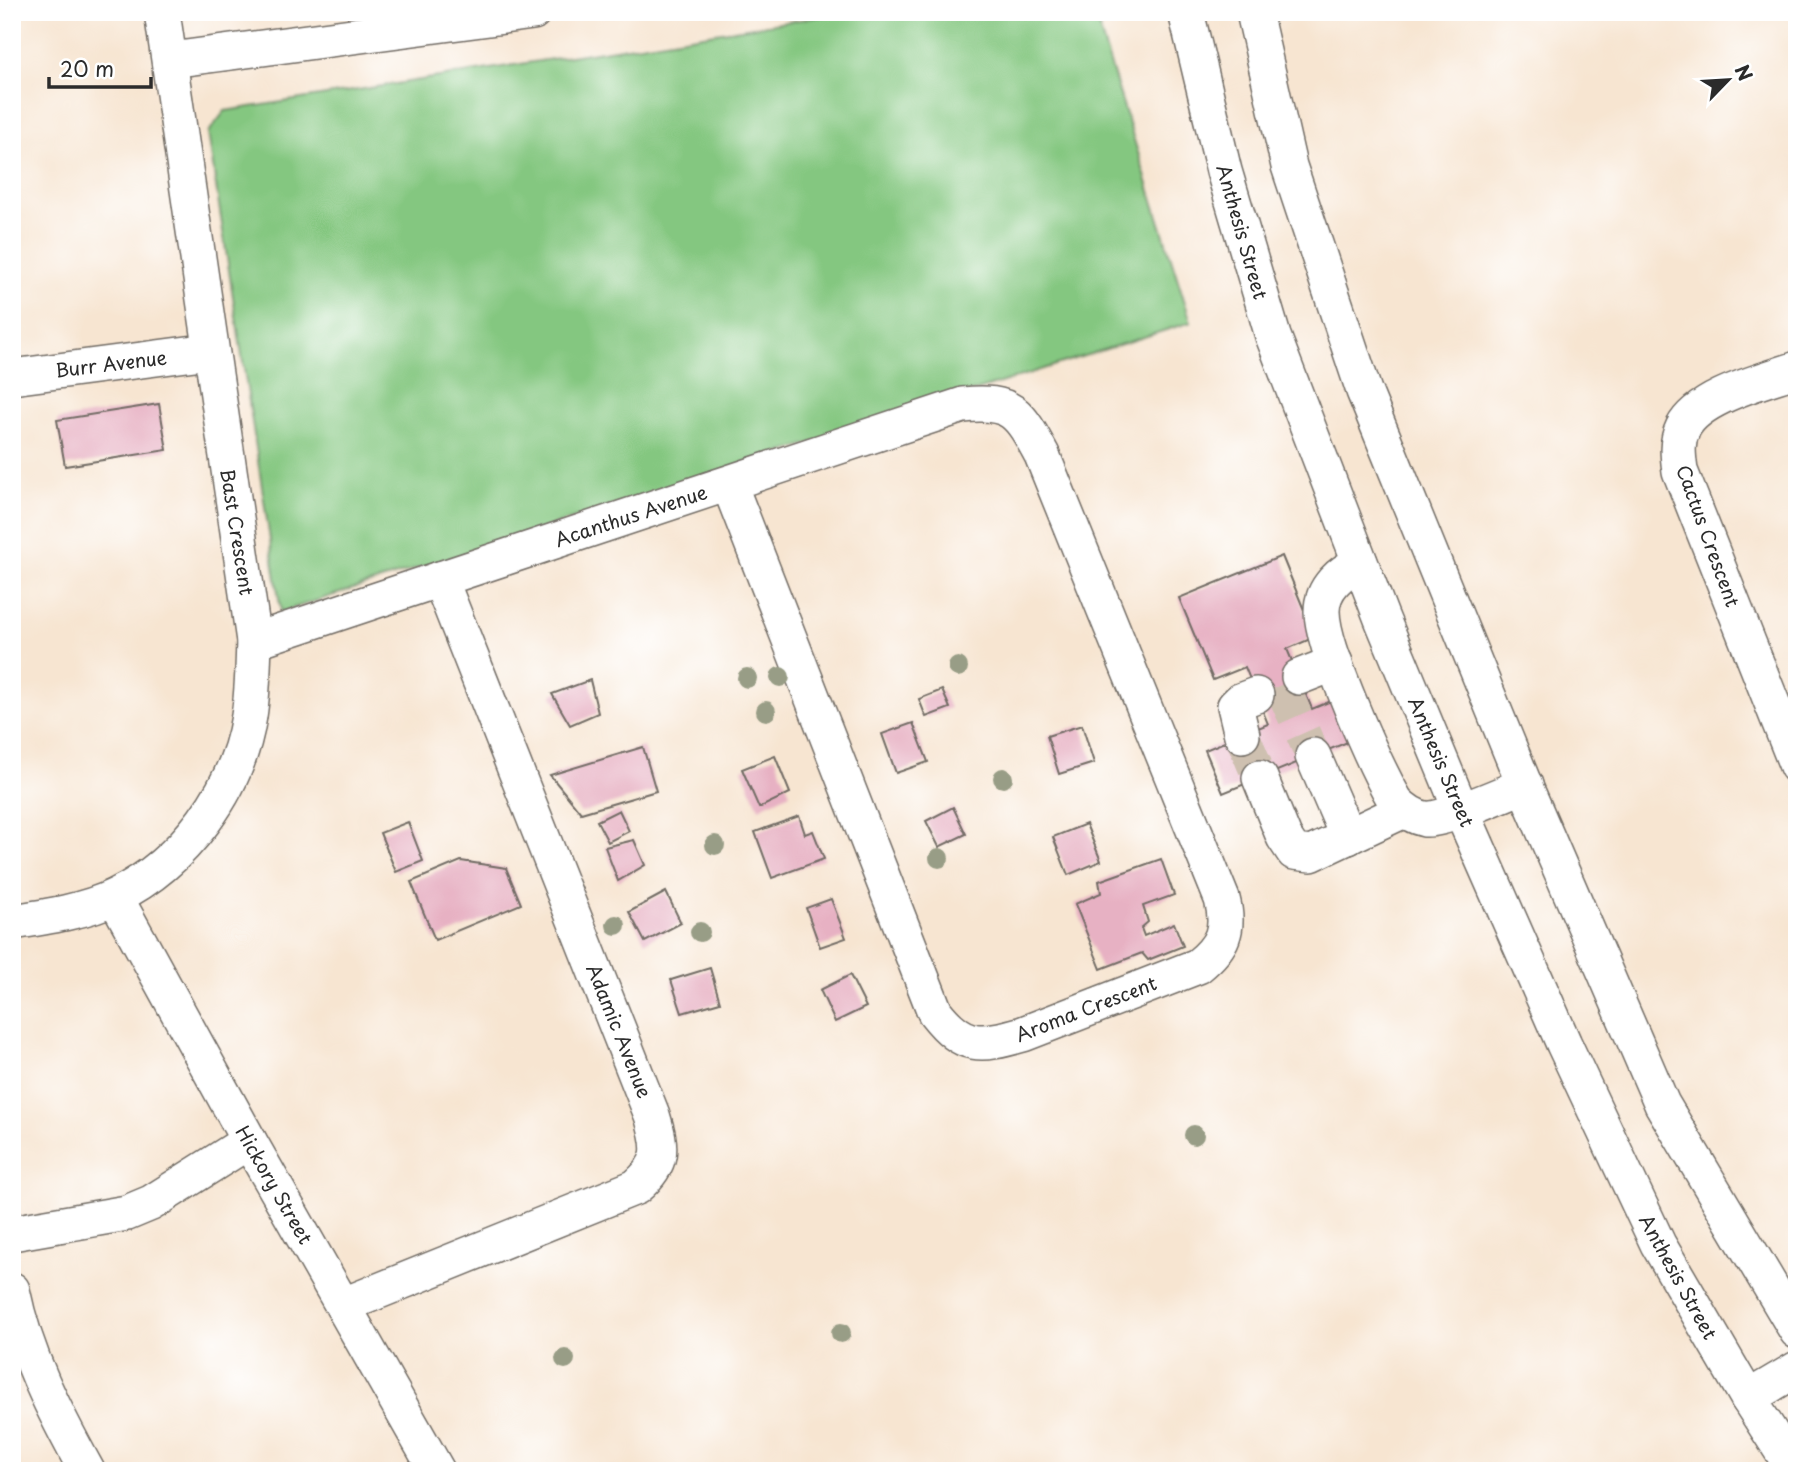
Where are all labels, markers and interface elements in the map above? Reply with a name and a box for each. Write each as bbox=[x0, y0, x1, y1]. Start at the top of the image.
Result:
scale bar bbox=[49, 46, 150, 90]
north arrow bbox=[1694, 46, 1764, 116]
text: 20 m bbox=[60, 52, 114, 84]
text: N bbox=[1728, 60, 1760, 85]
street label: Anthesis Street bbox=[1210, 161, 1276, 303]
street label: Burr Avenue bbox=[54, 342, 168, 384]
street label: Cactus Crescent bbox=[1670, 461, 1748, 611]
street label: Bast Crescent bbox=[214, 467, 262, 597]
street label: Acanthus Avenue bbox=[551, 477, 710, 553]
street label: Anthesis Street bbox=[1402, 692, 1482, 831]
street label: Adamic Avenue bbox=[580, 959, 660, 1102]
street label: Aroma Crescent bbox=[1011, 968, 1160, 1048]
street label: Hickory Street bbox=[230, 1120, 320, 1249]
street label: Anthesis Street bbox=[1633, 1209, 1725, 1344]

